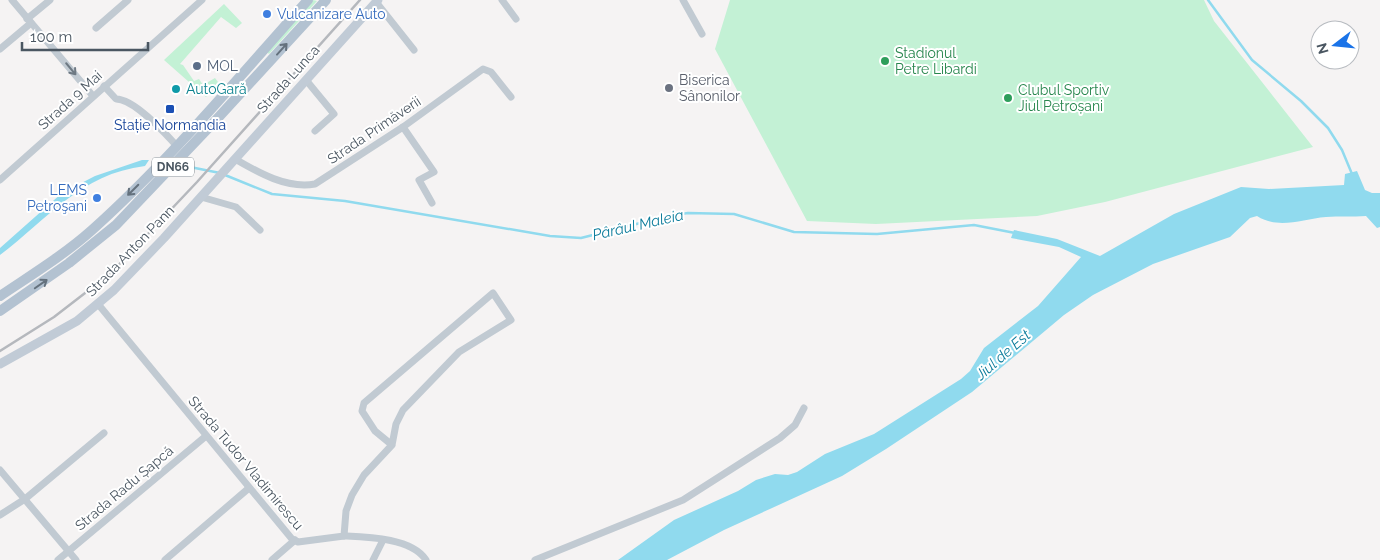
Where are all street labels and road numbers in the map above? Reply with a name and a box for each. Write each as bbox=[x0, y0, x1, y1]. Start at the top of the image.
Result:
street label: Strada Lunca bbox=[253, 42, 323, 116]
street label: Strada 9 Mai bbox=[35, 67, 105, 133]
street label: Strada Primăverii bbox=[324, 93, 424, 167]
road number: DN66 bbox=[152, 158, 194, 176]
street label: Strada Anton Pann bbox=[83, 202, 177, 300]
street label: Strada Tudor Vladimirescu bbox=[185, 393, 307, 533]
street label: Strada Radu Șapcă bbox=[72, 442, 176, 534]

